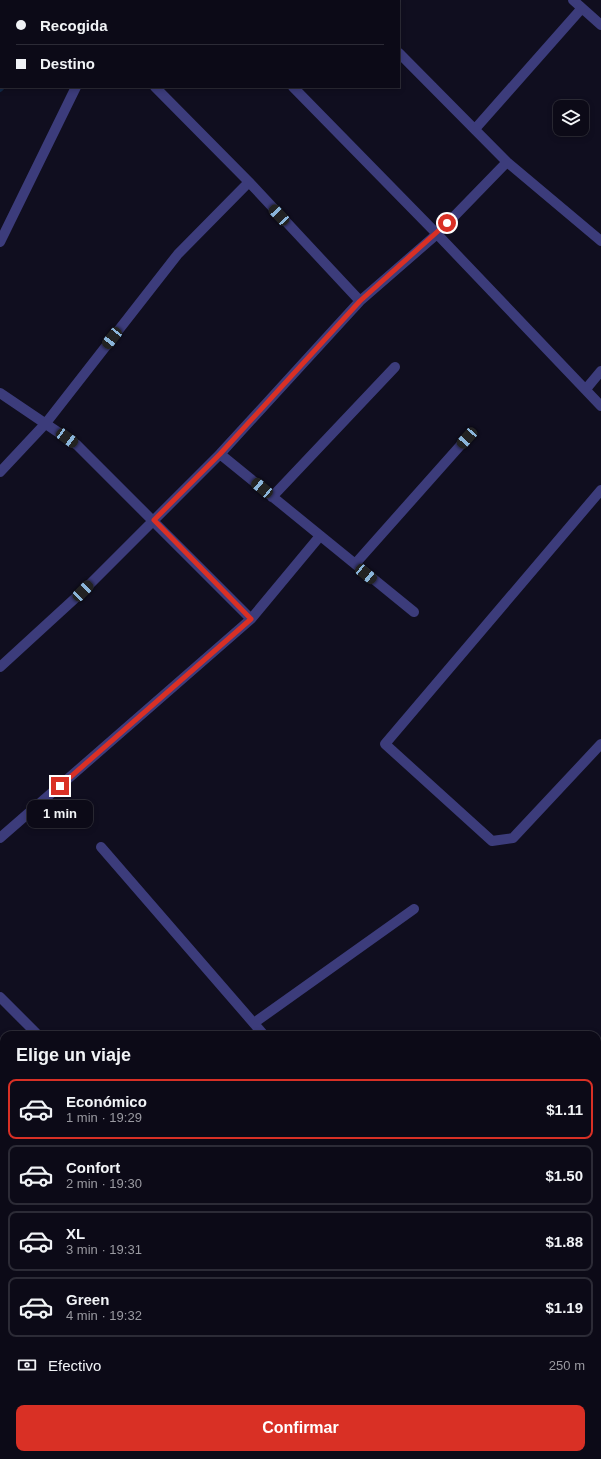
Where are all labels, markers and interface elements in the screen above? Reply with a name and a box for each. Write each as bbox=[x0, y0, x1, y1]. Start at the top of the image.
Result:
text: Recogida bbox=[40, 17, 108, 34]
text: Destino bbox=[40, 55, 95, 72]
map controls bbox=[553, 100, 589, 136]
button: layers bbox=[553, 100, 589, 136]
car bbox=[266, 202, 292, 228]
route start bbox=[438, 214, 456, 232]
car bbox=[100, 325, 124, 351]
car bbox=[455, 425, 479, 451]
car bbox=[54, 426, 80, 450]
car bbox=[249, 476, 275, 500]
car bbox=[353, 562, 379, 586]
car bbox=[70, 578, 96, 604]
route end bbox=[51, 777, 69, 795]
callout: 1 min bbox=[27, 800, 93, 828]
text: 1 min bbox=[43, 806, 77, 821]
text: Elige un viaje bbox=[16, 1045, 131, 1065]
icon: car bbox=[18, 1091, 54, 1127]
text: Económico bbox=[66, 1093, 147, 1110]
text: $1.11 bbox=[546, 1101, 583, 1118]
text: 1 min · 19:29 bbox=[66, 1110, 142, 1125]
icon: car bbox=[18, 1157, 54, 1193]
text: Confort bbox=[66, 1159, 120, 1176]
text: $1.50 bbox=[545, 1167, 583, 1184]
text: 2 min · 19:30 bbox=[66, 1176, 142, 1191]
icon: car bbox=[18, 1223, 54, 1259]
text: XL bbox=[66, 1225, 85, 1242]
text: $1.88 bbox=[545, 1233, 583, 1250]
text: 3 min · 19:31 bbox=[66, 1242, 142, 1257]
icon: car bbox=[18, 1289, 54, 1325]
text: Green bbox=[66, 1291, 109, 1308]
text: $1.19 bbox=[545, 1299, 583, 1316]
text: 4 min · 19:32 bbox=[66, 1308, 142, 1323]
icon: cash bbox=[16, 1354, 38, 1376]
text: Efectivo bbox=[48, 1357, 101, 1374]
text: 250 m bbox=[549, 1358, 585, 1373]
button: Confirmar bbox=[16, 1405, 585, 1451]

